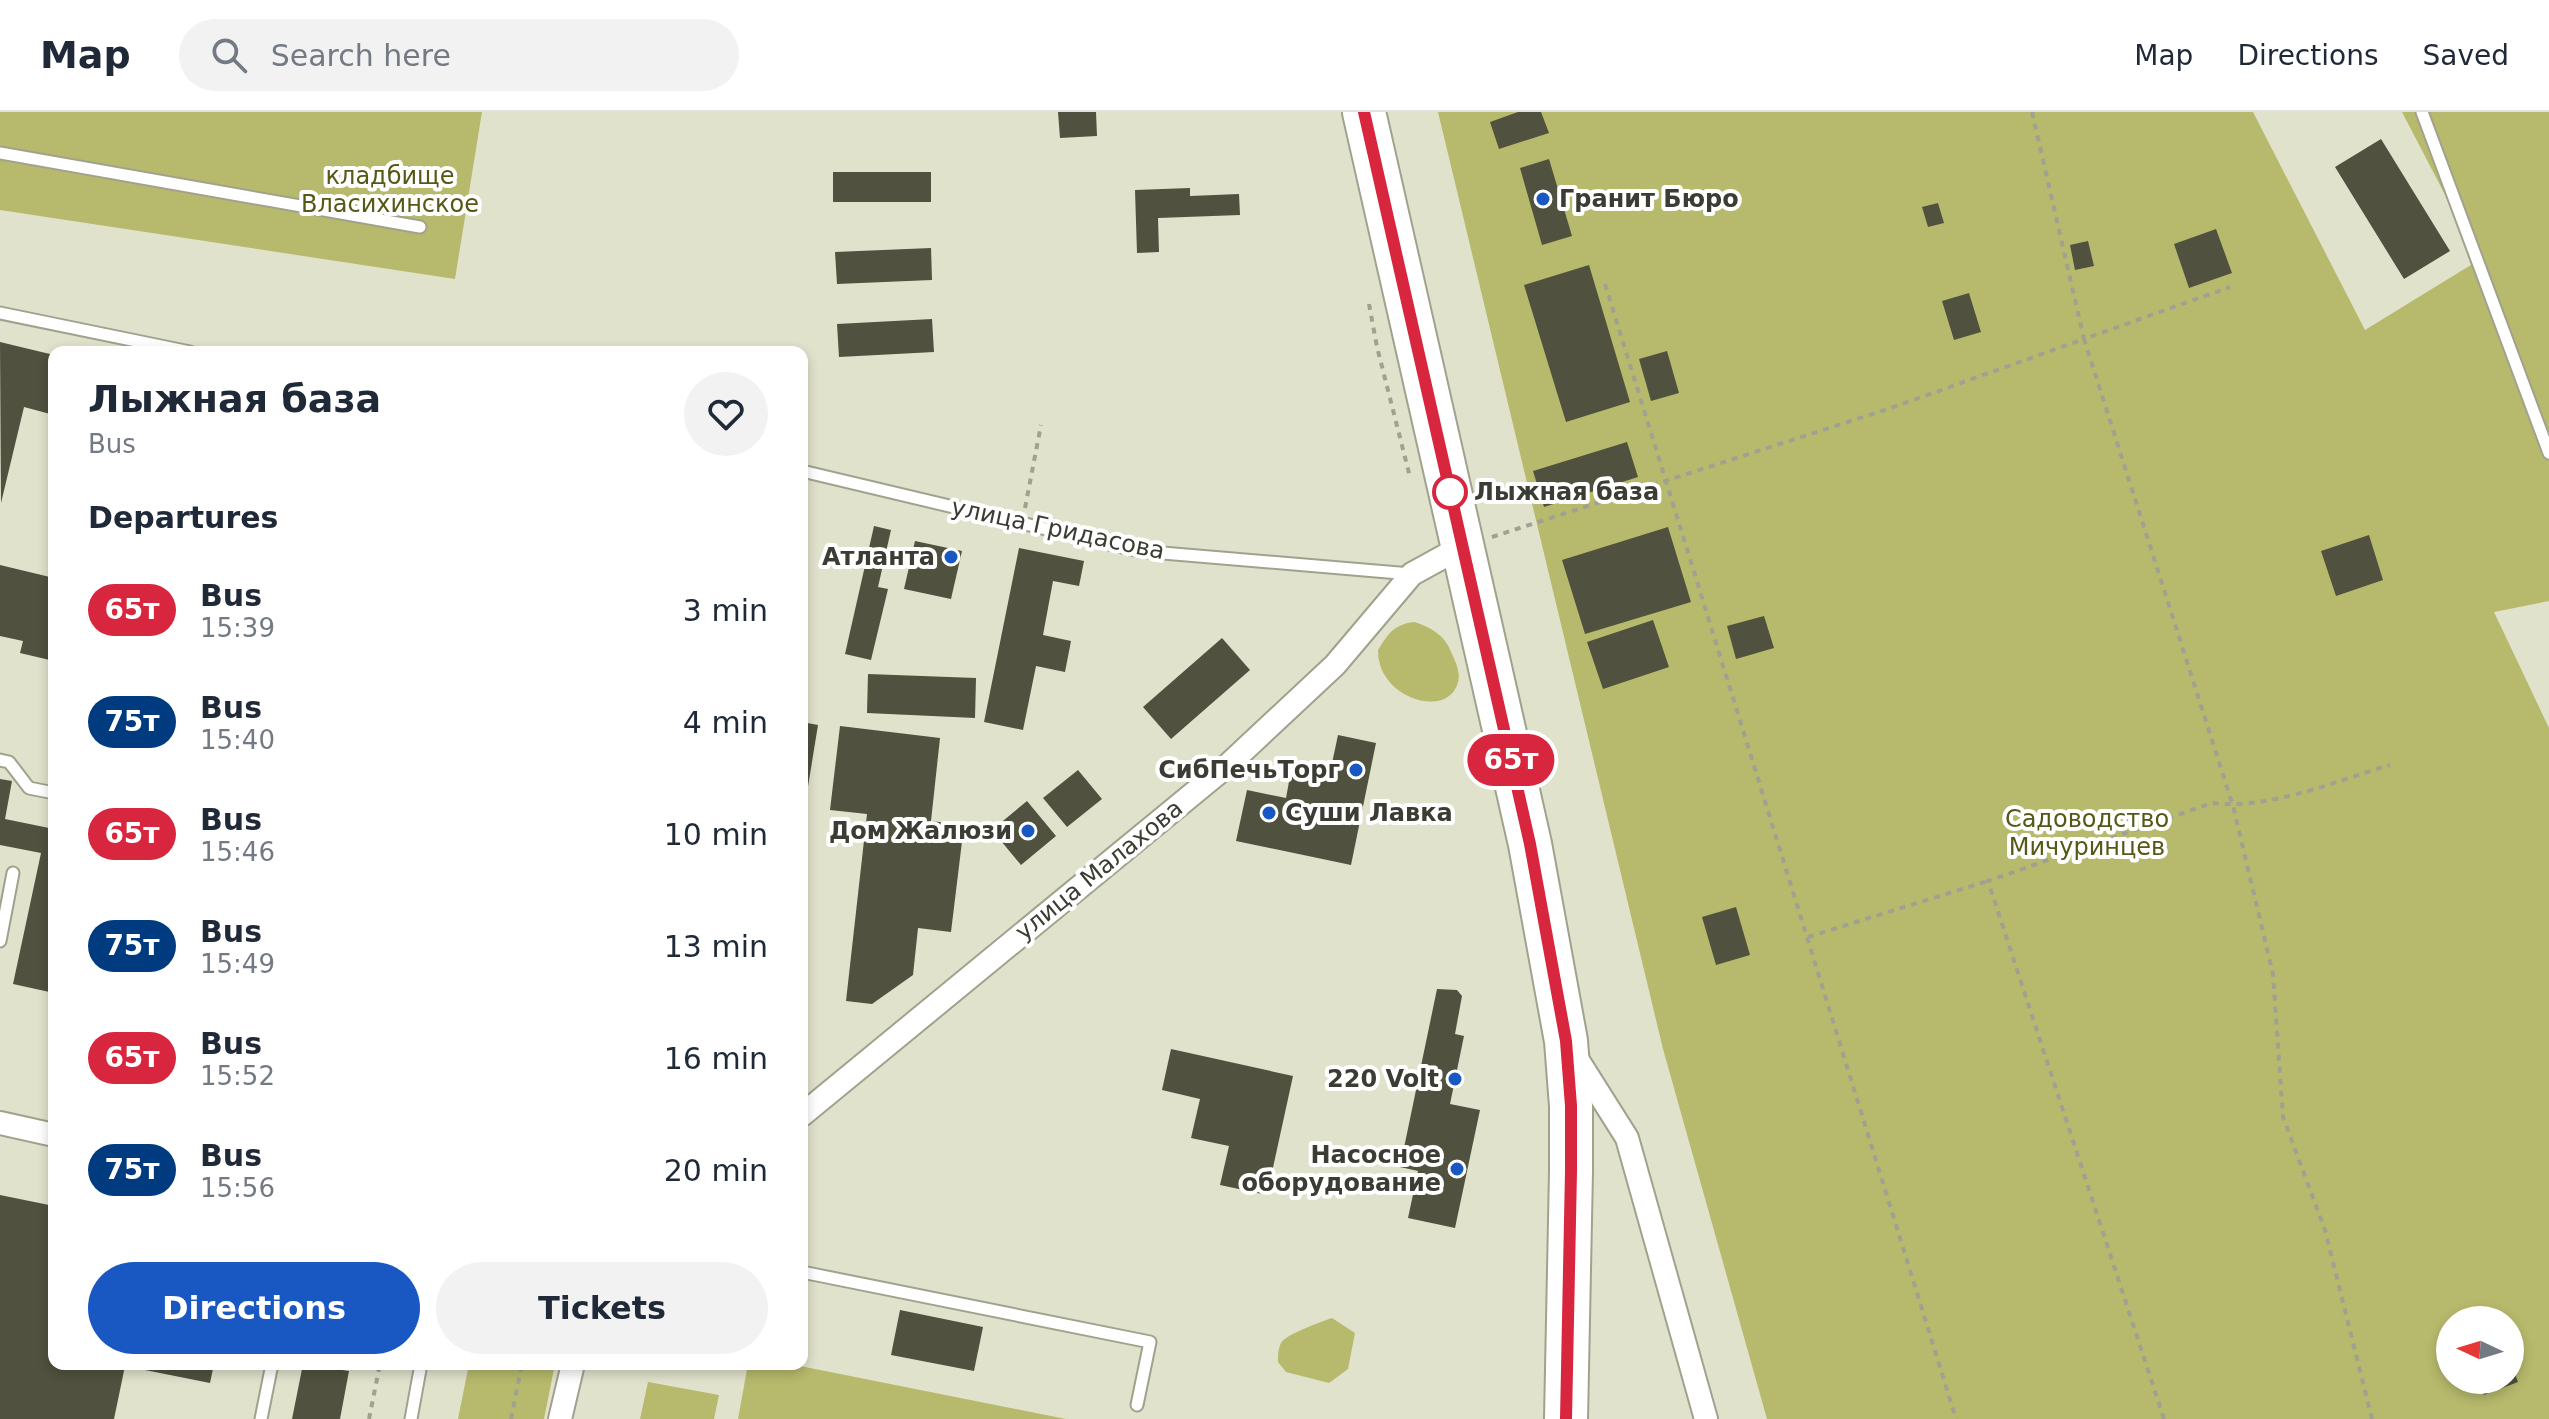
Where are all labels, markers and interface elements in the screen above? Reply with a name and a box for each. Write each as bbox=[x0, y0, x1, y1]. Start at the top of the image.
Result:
search box bbox=[179, 19, 739, 91]
text: Map bbox=[40, 33, 131, 77]
icon: search bbox=[207, 33, 251, 77]
text: Search here bbox=[271, 38, 451, 73]
text: Map bbox=[2134, 39, 2193, 72]
text: Directions bbox=[2237, 39, 2378, 72]
text: Saved bbox=[2422, 39, 2509, 72]
park label: кладбище Власихинское bbox=[301, 162, 479, 218]
place label: Гранит Бюро bbox=[1559, 185, 1739, 213]
marker: Гранит Бюро bbox=[1534, 190, 1552, 208]
button: heart bbox=[684, 372, 768, 456]
text: Лыжная база bbox=[88, 377, 381, 421]
text: Bus bbox=[88, 429, 136, 459]
marker: Лыжная база bbox=[1433, 475, 1467, 509]
place label: Лыжная база bbox=[1474, 478, 1659, 506]
street label: улица Гридасова bbox=[949, 493, 1167, 565]
text: Departures bbox=[88, 500, 278, 535]
place label: Атланта bbox=[822, 543, 935, 571]
marker: Атланта bbox=[942, 548, 960, 566]
text: Bus bbox=[200, 578, 262, 613]
text: 65т bbox=[104, 593, 160, 626]
text: 3 min bbox=[683, 593, 768, 628]
text: 15:39 bbox=[200, 613, 275, 643]
text: Bus bbox=[200, 690, 262, 725]
text: 75т bbox=[104, 705, 160, 738]
text: 4 min bbox=[683, 705, 768, 740]
text: 15:40 bbox=[200, 725, 275, 755]
line badge: 65т bbox=[1465, 734, 1557, 786]
text: 65т bbox=[1483, 743, 1539, 776]
place label: СибПечьТорг bbox=[1158, 756, 1340, 784]
marker: СибПечьТорг bbox=[1347, 761, 1365, 779]
street label: улица Малахова bbox=[1010, 794, 1188, 946]
place label: Суши Лавка bbox=[1285, 799, 1453, 827]
text: Bus bbox=[200, 802, 262, 837]
marker: Суши Лавка bbox=[1260, 804, 1278, 822]
park label: Садоводство Мичуринцев bbox=[2005, 805, 2169, 861]
text: 65т bbox=[104, 817, 160, 850]
text: 10 min bbox=[664, 817, 768, 852]
place label: Дом Жалюзи bbox=[829, 817, 1012, 845]
marker: Дом Жалюзи bbox=[1019, 822, 1037, 840]
text: 15:46 bbox=[200, 837, 275, 867]
text: Bus bbox=[200, 914, 262, 949]
text: 75т bbox=[104, 929, 160, 962]
text: 13 min bbox=[664, 929, 768, 964]
text: 15:49 bbox=[200, 949, 275, 979]
text: Bus bbox=[200, 1026, 262, 1061]
text: 65т bbox=[104, 1041, 160, 1074]
text: 16 min bbox=[664, 1041, 768, 1076]
text: 15:52 bbox=[200, 1061, 275, 1091]
place label: 220 Volt bbox=[1327, 1065, 1439, 1093]
marker: 220 Volt bbox=[1446, 1070, 1464, 1088]
text: Bus bbox=[200, 1138, 262, 1173]
place label: Насосное оборудование bbox=[1242, 1141, 1441, 1197]
text: 75т bbox=[104, 1153, 160, 1186]
text: 20 min bbox=[664, 1153, 768, 1188]
marker: Насосное оборудование bbox=[1448, 1160, 1466, 1178]
text: 15:56 bbox=[200, 1173, 275, 1203]
button: Directions bbox=[88, 1262, 420, 1354]
button: Tickets bbox=[436, 1262, 768, 1354]
north arrow bbox=[2436, 1306, 2524, 1394]
map controls bbox=[2436, 1306, 2524, 1394]

